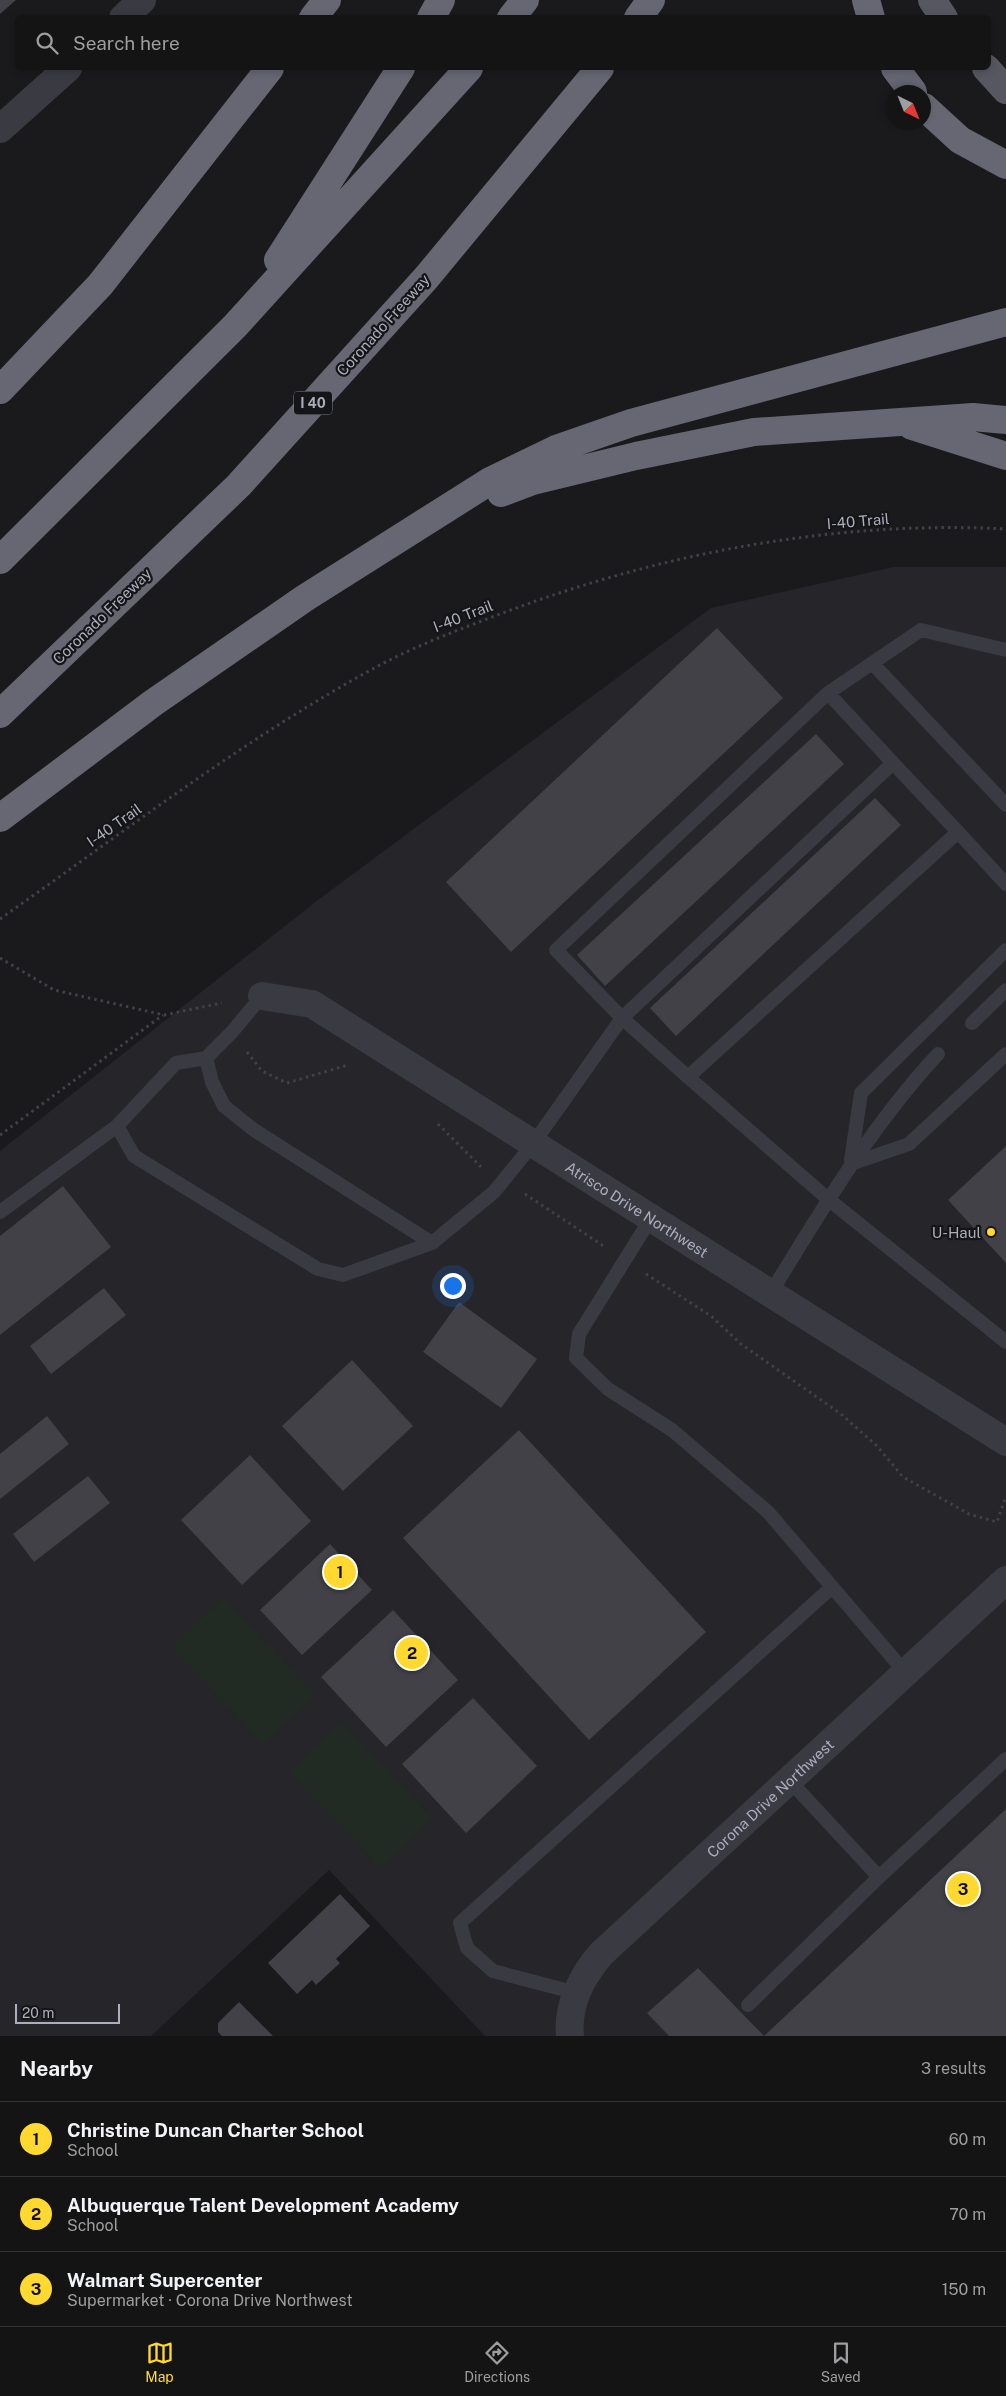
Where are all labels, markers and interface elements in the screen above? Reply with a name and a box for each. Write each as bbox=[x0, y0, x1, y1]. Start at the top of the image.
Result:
search box bbox=[15, 15, 991, 70]
icon: search bbox=[33, 29, 61, 57]
text: Search here bbox=[73, 32, 180, 54]
north arrow bbox=[886, 85, 931, 130]
street label: Coronado Freeway bbox=[333, 271, 433, 379]
road number: I 40 bbox=[294, 392, 332, 414]
street label: I-40 Trail bbox=[826, 510, 890, 532]
street label: Coronado Freeway bbox=[49, 565, 155, 667]
street label: I-40 Trail bbox=[431, 597, 495, 635]
street label: I-40 Trail bbox=[83, 800, 145, 850]
street label: Atrisco Drive Northwest bbox=[563, 1158, 712, 1261]
place label: U-Haul bbox=[932, 1224, 981, 1241]
marker: U-Haul bbox=[985, 1226, 997, 1238]
your location bbox=[440, 1273, 466, 1299]
pin: 1 bbox=[324, 1553, 356, 1591]
pin: 2 bbox=[396, 1634, 428, 1672]
street label: Corona Drive Northwest bbox=[703, 1735, 837, 1861]
pin: 3 bbox=[947, 1870, 979, 1908]
scale bar bbox=[15, 2001, 120, 2024]
text: 20 m bbox=[22, 2005, 54, 2021]
text: Nearby bbox=[20, 2056, 93, 2081]
text: 3 results bbox=[921, 2059, 986, 2078]
text: Christine Duncan Charter School bbox=[67, 2119, 364, 2141]
text: 1 bbox=[33, 2130, 39, 2149]
text: 60 m bbox=[949, 2130, 986, 2149]
text: School bbox=[67, 2141, 118, 2160]
text: Albuquerque Talent Development Academy bbox=[67, 2194, 459, 2216]
text: 2 bbox=[31, 2205, 41, 2224]
text: 70 m bbox=[949, 2205, 986, 2224]
text: School bbox=[67, 2216, 118, 2235]
text: Walmart Supercenter bbox=[67, 2269, 262, 2291]
text: 3 bbox=[31, 2280, 41, 2299]
text: 150 m bbox=[942, 2280, 986, 2299]
text: Supermarket · Corona Drive Northwest bbox=[67, 2291, 353, 2310]
tab: Map bbox=[145, 2339, 174, 2385]
tab: Directions bbox=[464, 2339, 530, 2385]
tab: Saved bbox=[821, 2339, 861, 2385]

